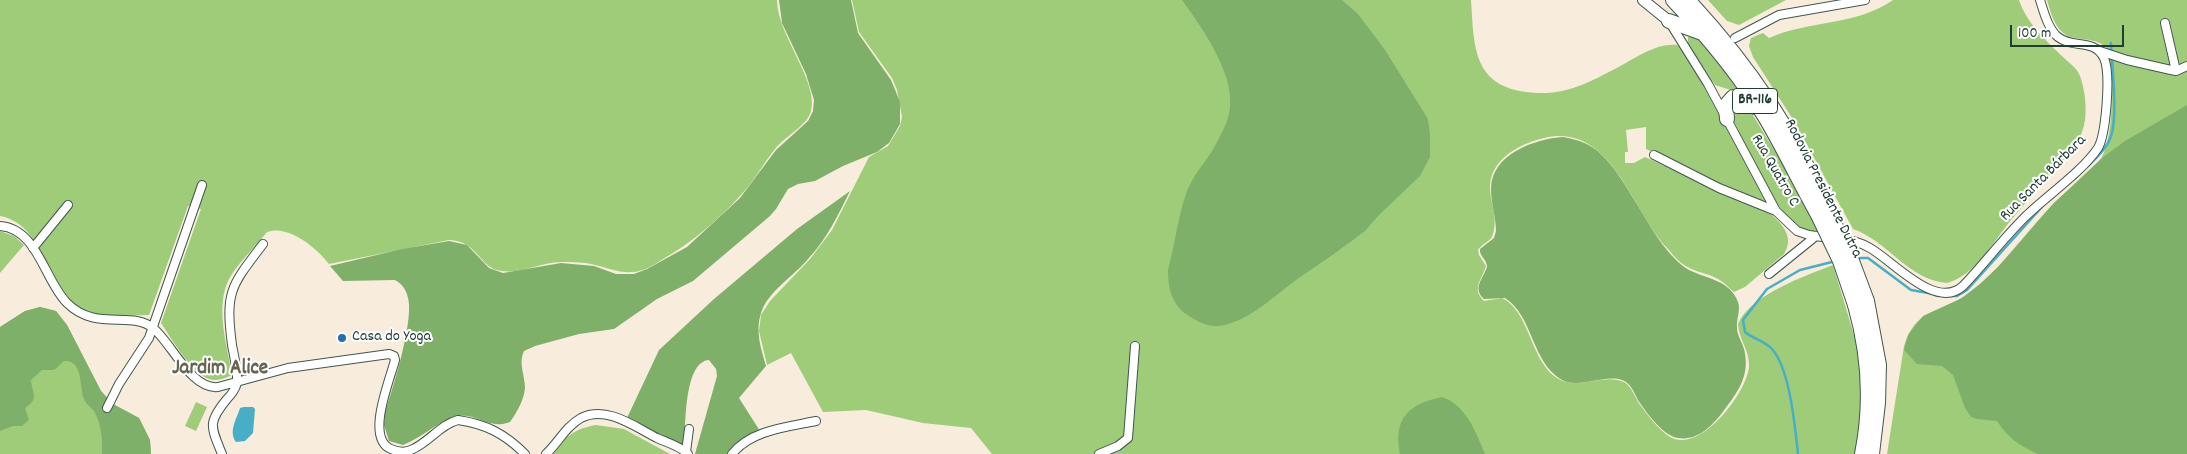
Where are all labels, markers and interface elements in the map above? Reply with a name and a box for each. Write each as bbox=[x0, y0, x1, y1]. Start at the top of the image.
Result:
scale bar bbox=[2012, 15, 2126, 47]
text: 100 m bbox=[2018, 23, 2051, 45]
road number: BR-116 bbox=[1732, 88, 1778, 114]
street label: Rodovia Presidente Dutra bbox=[1779, 116, 1865, 262]
street label: Rua Quatro C bbox=[1746, 132, 1802, 210]
street label: Rua Santa Bárbara bbox=[1997, 132, 2091, 226]
place label: Casa do Yoga bbox=[352, 328, 431, 348]
marker: Casa do Yoga bbox=[336, 332, 348, 344]
district label: Jardim Alice bbox=[172, 357, 268, 383]

